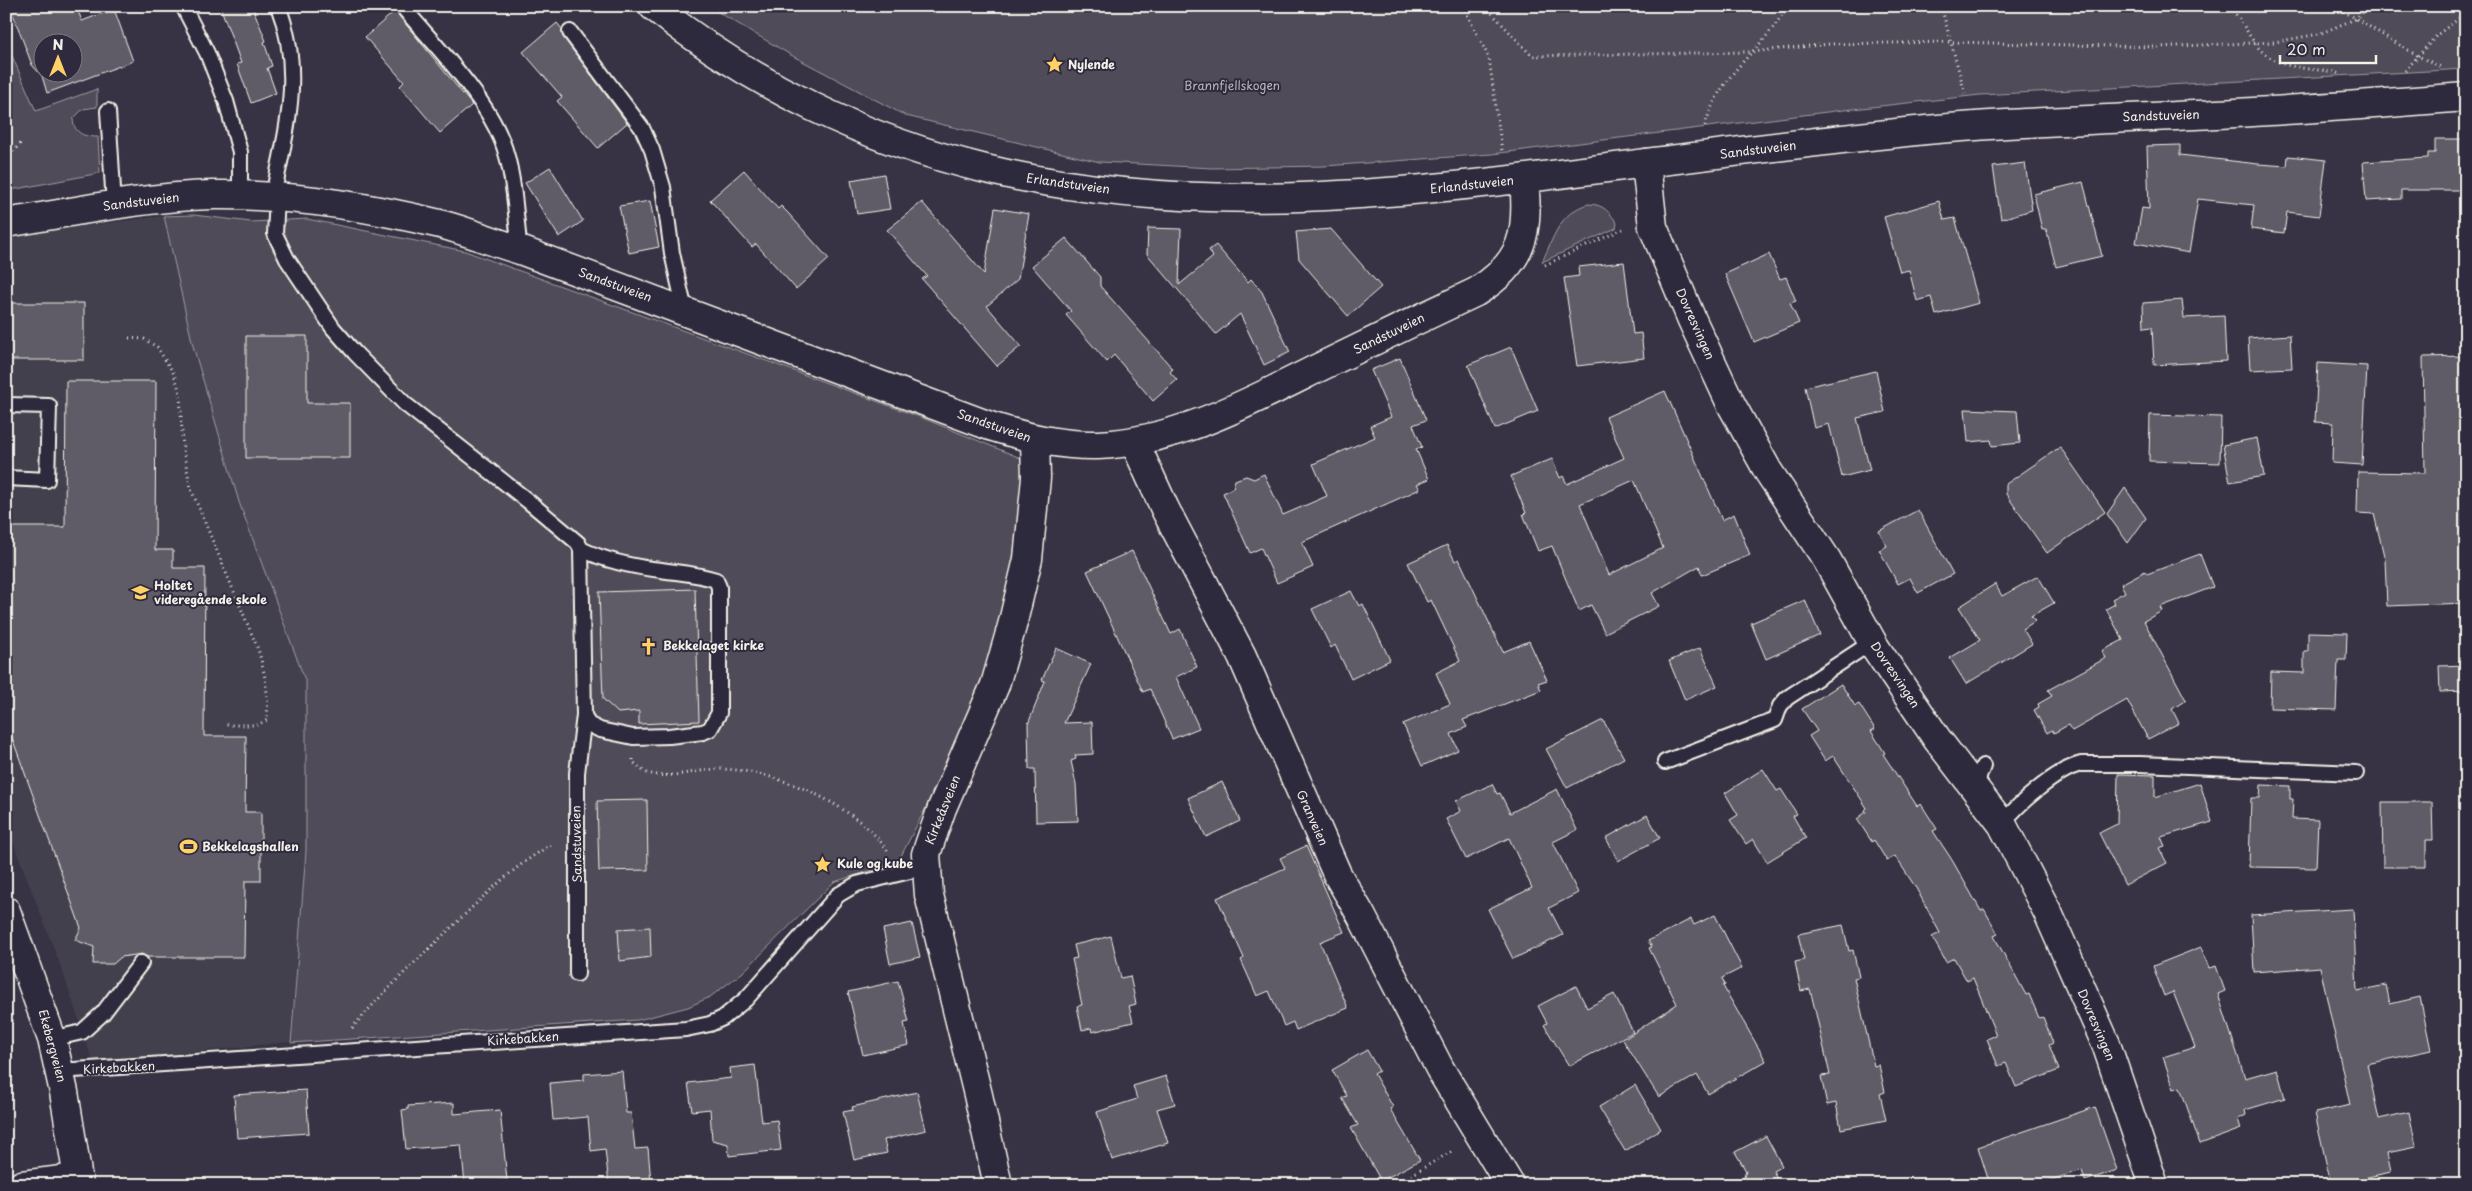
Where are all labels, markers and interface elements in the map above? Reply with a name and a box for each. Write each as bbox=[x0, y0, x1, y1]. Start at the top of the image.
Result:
north arrow bbox=[32, 32, 82, 82]
scale bar bbox=[2280, 32, 2376, 64]
text: N bbox=[52, 34, 64, 55]
text: 20 m bbox=[2287, 37, 2326, 60]
place icon: Nylende bbox=[1044, 55, 1064, 75]
place label: Nylende bbox=[1068, 55, 1115, 73]
park label: Brannfjellskogen bbox=[1184, 76, 1280, 94]
street label: Sandstuveien bbox=[2122, 105, 2200, 125]
street label: Sandstuveien bbox=[1719, 135, 1797, 163]
street label: Erlandstuveien bbox=[1025, 168, 1111, 198]
street label: Erlandstuveien bbox=[1429, 171, 1515, 197]
street label: Sandstuveien bbox=[102, 187, 180, 215]
street label: Sandstuveien bbox=[576, 262, 655, 306]
street label: Dovresvingen bbox=[1672, 285, 1720, 362]
street label: Sandstuveien bbox=[1350, 308, 1427, 358]
street label: Sandstuveien bbox=[955, 404, 1034, 446]
place label: Holtet videregående skole bbox=[154, 576, 267, 608]
school or university icon: Holtet videregående skole bbox=[130, 583, 150, 603]
church icon: Bekkelaget kirke bbox=[639, 636, 659, 656]
place label: Bekkelaget kirke bbox=[663, 636, 765, 654]
street label: Dovresvingen bbox=[1867, 638, 1925, 711]
street label: Kirkeåsveien bbox=[920, 772, 964, 847]
street label: Granveien bbox=[1293, 787, 1333, 848]
street label: Sandstuveien bbox=[566, 805, 586, 883]
sports icon: Bekkelagshallen bbox=[178, 837, 198, 857]
place label: Bekkelagshallen bbox=[202, 837, 299, 855]
place icon: Kule og kube bbox=[813, 854, 833, 874]
place label: Kule og kube bbox=[837, 854, 914, 872]
street label: Dovresvingen bbox=[2074, 986, 2120, 1063]
street label: Ekebergveien bbox=[35, 1007, 71, 1084]
street label: Kirkebakken bbox=[486, 1027, 559, 1049]
street label: Kirkebakken bbox=[83, 1056, 155, 1078]

